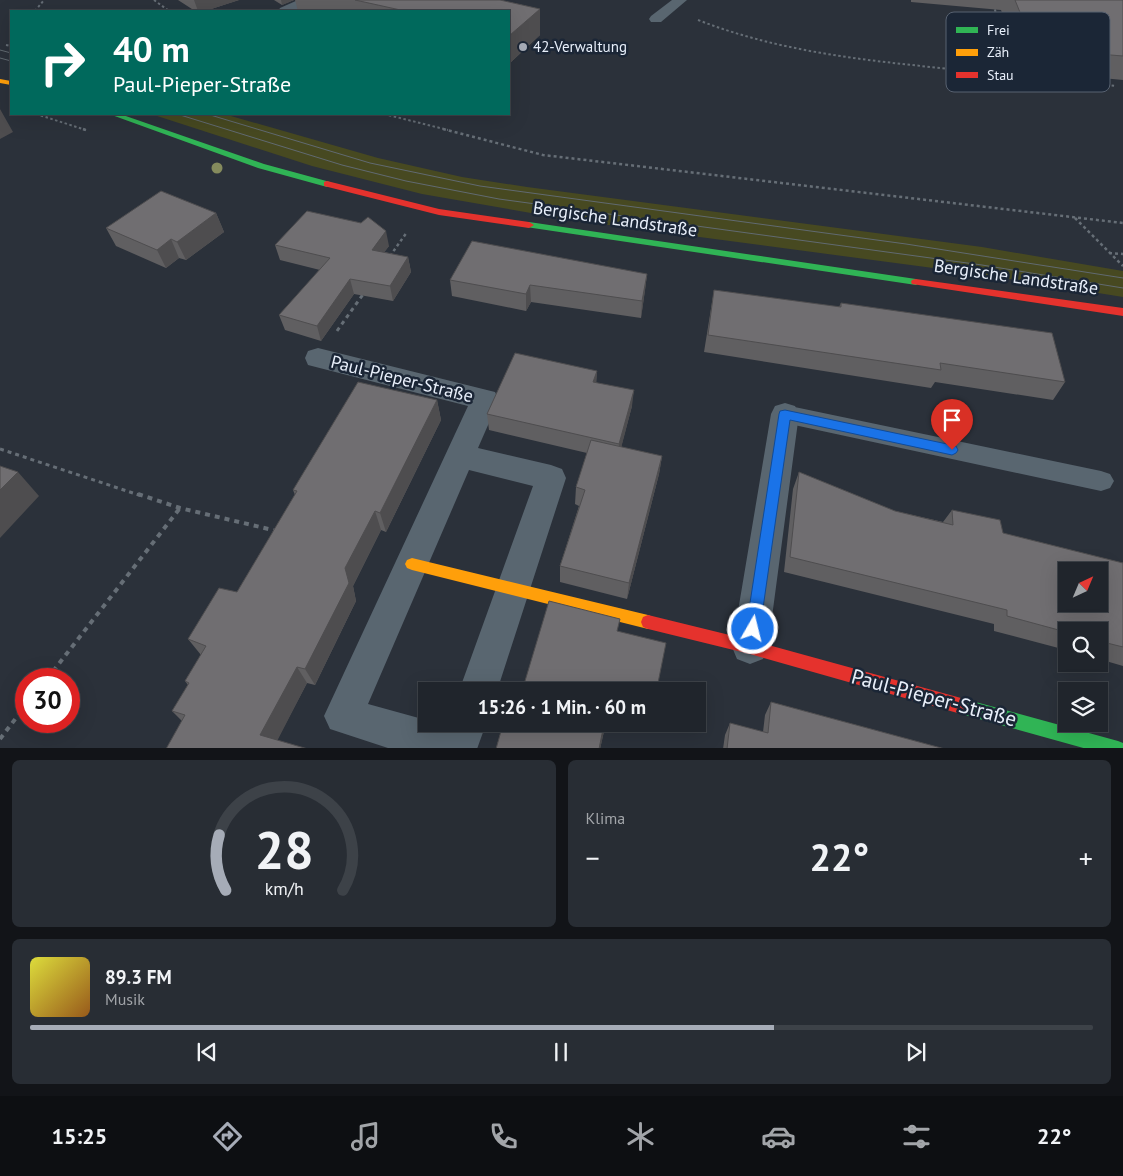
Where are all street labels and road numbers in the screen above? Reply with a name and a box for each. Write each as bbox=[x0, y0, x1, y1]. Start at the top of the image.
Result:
street label: Bergische Landstraße bbox=[531, 196, 699, 241]
street label: Bergische Landstraße bbox=[932, 254, 1100, 299]
street label: Paul-Pieper-Straße bbox=[329, 350, 476, 407]
street label: Paul-Pieper-Straße bbox=[848, 662, 1020, 733]

